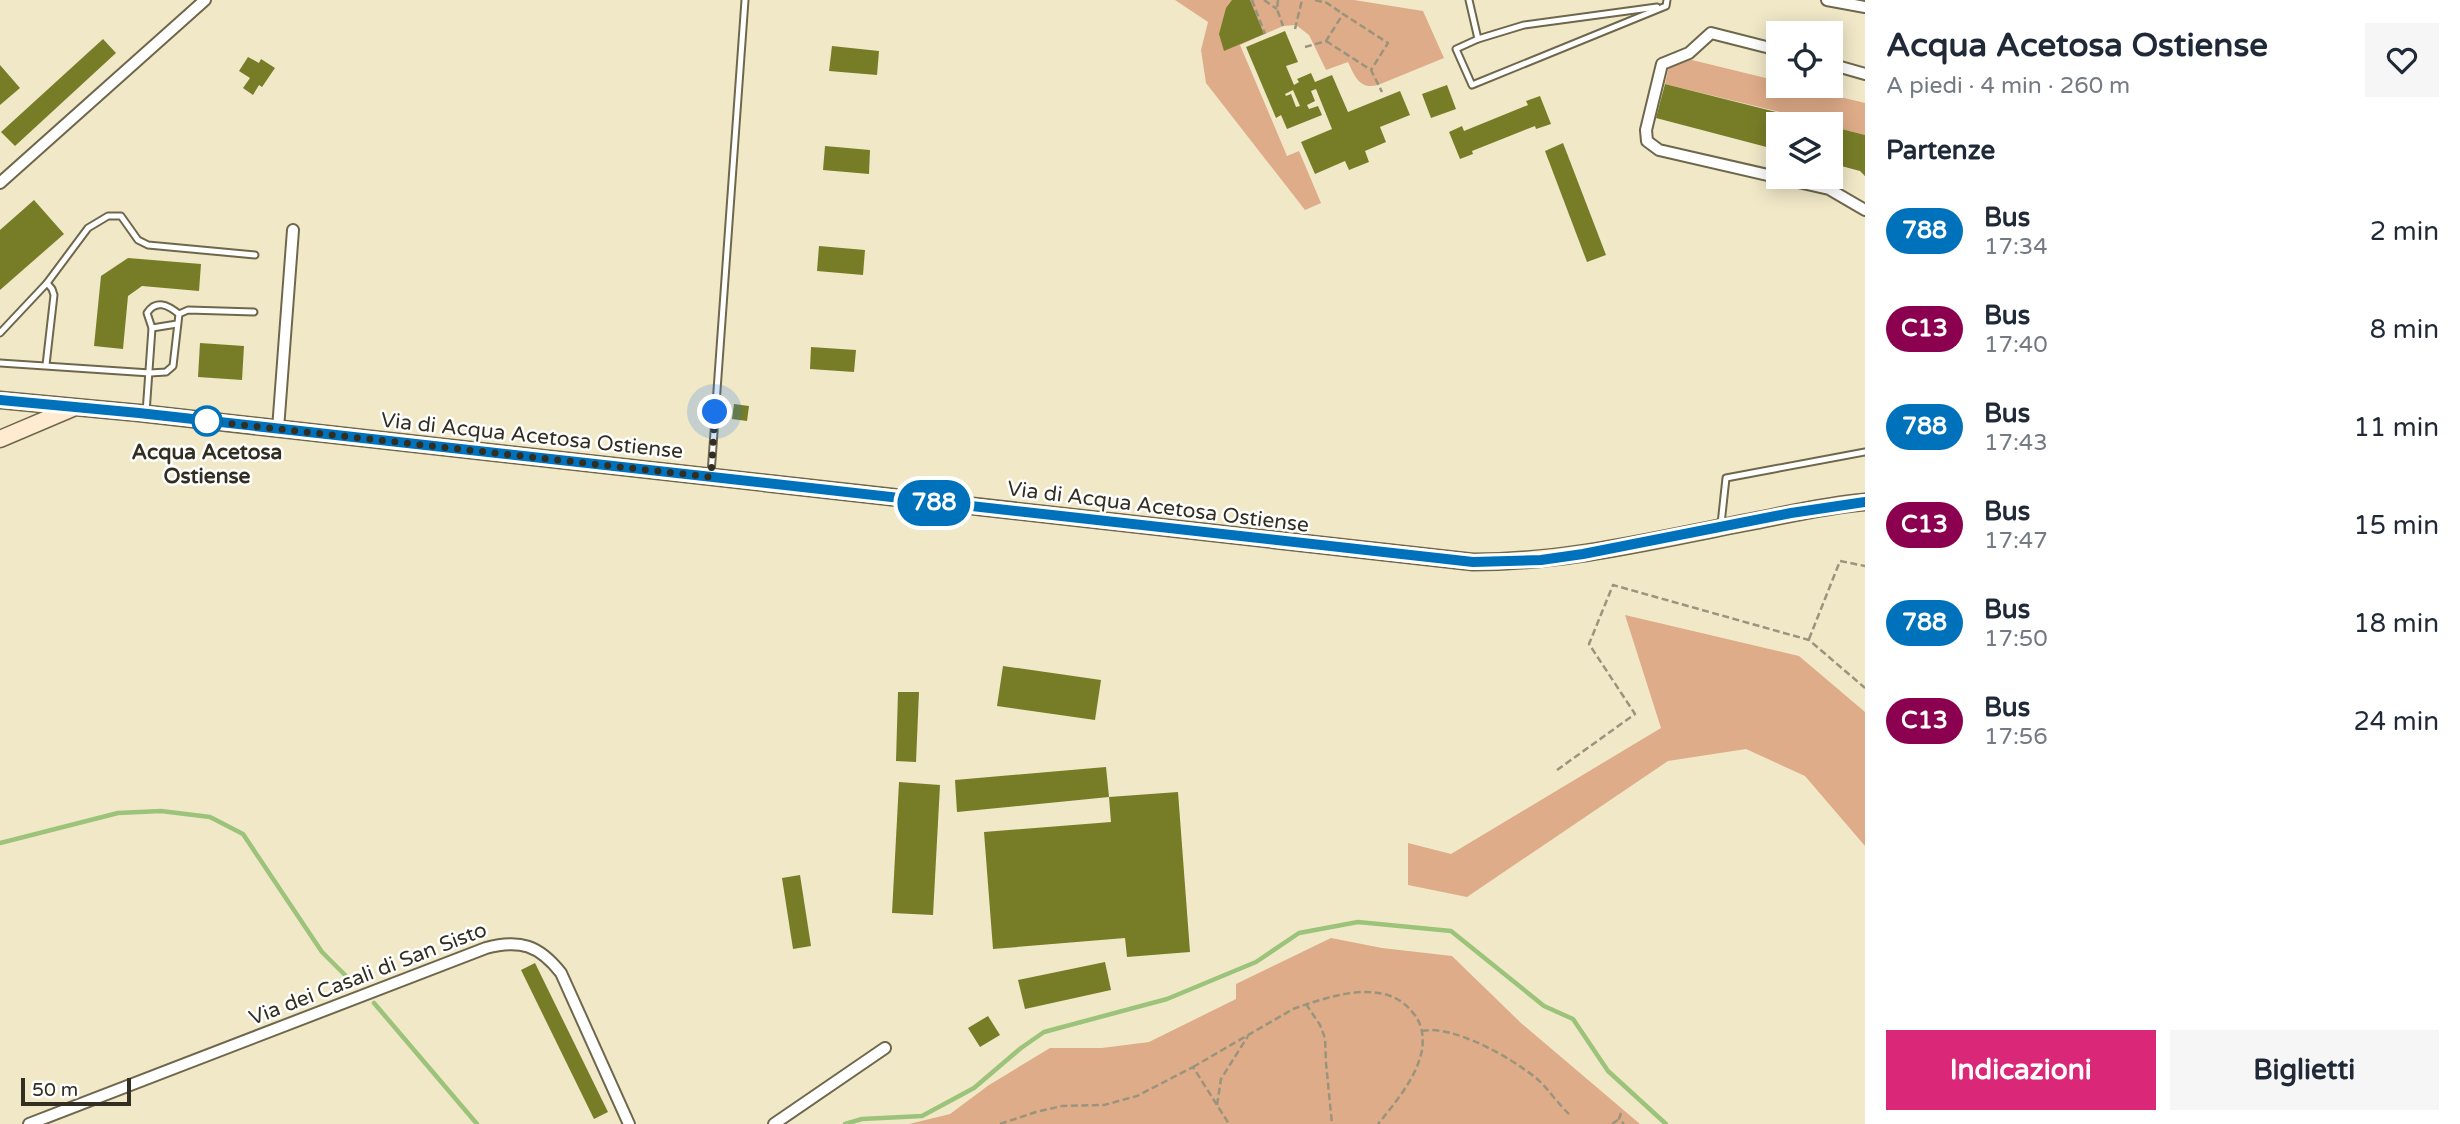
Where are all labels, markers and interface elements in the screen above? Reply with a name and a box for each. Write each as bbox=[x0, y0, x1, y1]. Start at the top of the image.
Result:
map controls bbox=[1766, 21, 1843, 189]
button: locate bbox=[1766, 21, 1843, 98]
button: heart bbox=[2365, 23, 2439, 97]
text: Acqua Acetosa Ostiense bbox=[1886, 26, 2268, 65]
text: A piedi · 4 min · 260 m bbox=[1886, 72, 2130, 100]
button: layers bbox=[1766, 112, 1843, 189]
text: Partenze bbox=[1886, 135, 1995, 166]
text: Bus bbox=[1984, 202, 2030, 233]
text: 788 bbox=[1902, 216, 1947, 245]
text: 2 min bbox=[2370, 216, 2439, 247]
text: 17:34 bbox=[1984, 233, 2048, 261]
text: Bus bbox=[1984, 300, 2030, 331]
text: C13 bbox=[1901, 314, 1948, 343]
text: 8 min bbox=[2370, 314, 2439, 345]
text: 17:40 bbox=[1984, 331, 2048, 359]
your location bbox=[697, 394, 732, 429]
text: Bus bbox=[1984, 398, 2030, 429]
marker: Acqua Acetosa Ostiense bbox=[192, 406, 222, 436]
street label: Via di Acqua Acetosa Ostiense bbox=[380, 408, 685, 464]
text: 788 bbox=[1902, 412, 1947, 441]
text: 11 min bbox=[2353, 412, 2439, 443]
text: 17:43 bbox=[1984, 429, 2048, 457]
place label: Acqua Acetosa Ostiense bbox=[132, 440, 282, 489]
street label: Via di Acqua Acetosa Ostiense bbox=[1006, 476, 1310, 538]
line badge: 788 bbox=[894, 480, 974, 526]
text: 788 bbox=[911, 488, 957, 517]
text: Bus bbox=[1984, 496, 2030, 527]
text: C13 bbox=[1901, 510, 1948, 539]
text: 15 min bbox=[2353, 510, 2439, 541]
text: 17:47 bbox=[1984, 527, 2048, 555]
text: Bus bbox=[1984, 594, 2030, 625]
text: 788 bbox=[1902, 608, 1947, 637]
text: 18 min bbox=[2353, 608, 2439, 639]
text: 17:50 bbox=[1984, 625, 2048, 653]
text: Bus bbox=[1984, 692, 2030, 723]
text: C13 bbox=[1901, 706, 1948, 735]
text: 24 min bbox=[2353, 706, 2439, 737]
text: 17:56 bbox=[1984, 723, 2048, 751]
street label: Via dei Casali di San Sisto bbox=[246, 917, 490, 1031]
button: Indicazioni bbox=[1886, 1030, 2156, 1110]
button: Biglietti bbox=[2170, 1030, 2439, 1110]
scale bar bbox=[21, 1075, 131, 1107]
text: 50 m bbox=[32, 1079, 78, 1101]

